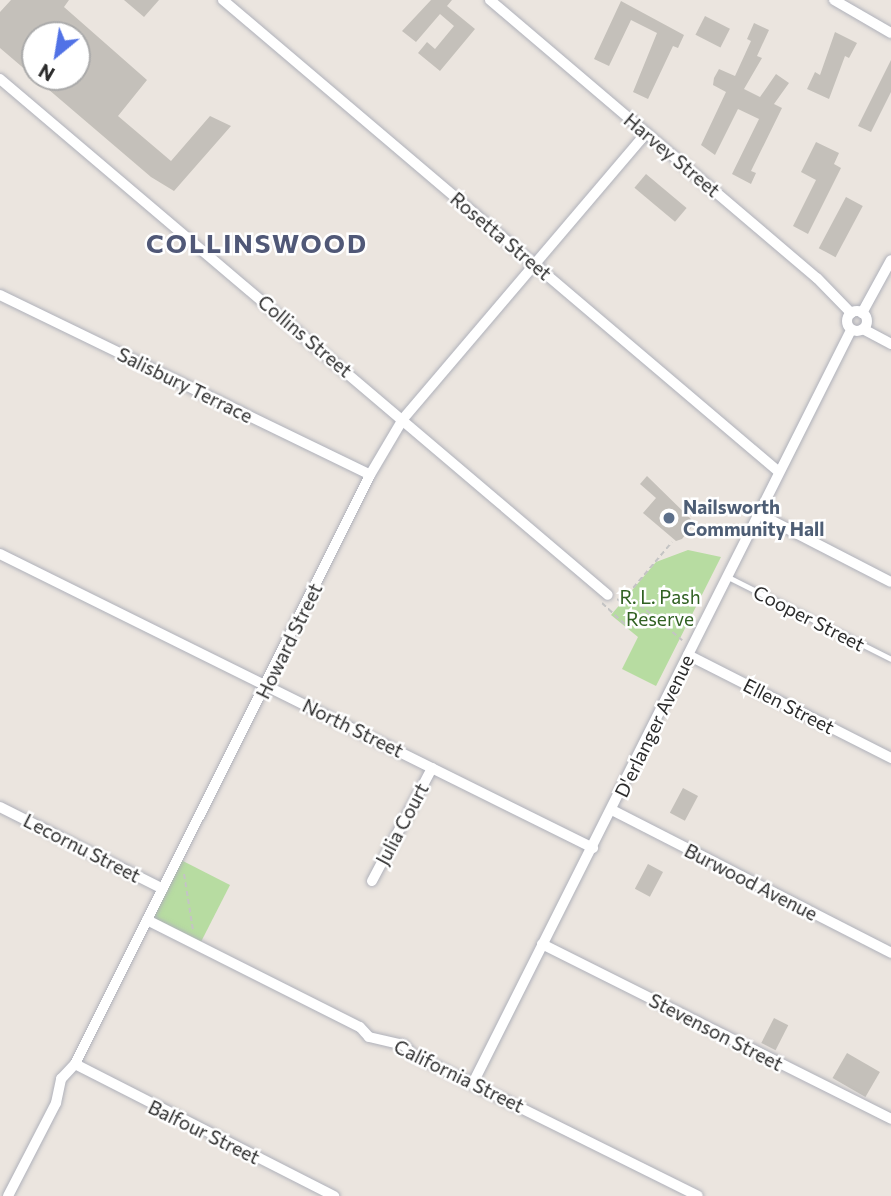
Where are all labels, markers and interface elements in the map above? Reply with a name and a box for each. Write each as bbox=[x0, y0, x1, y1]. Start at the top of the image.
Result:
north arrow bbox=[21, 21, 91, 91]
text: N bbox=[34, 59, 58, 86]
street label: Harvey Street bbox=[619, 108, 725, 202]
street label: Rosetta Street bbox=[446, 187, 556, 285]
district label: COLLINSWOOD bbox=[147, 227, 367, 259]
street label: Collins Street bbox=[253, 290, 357, 382]
street label: Salisbury Terrace bbox=[114, 342, 256, 428]
place label: Nailsworth Community Hall bbox=[683, 496, 824, 540]
marker: Nailsworth Community Hall bbox=[661, 510, 677, 526]
street label: Howard Street bbox=[251, 579, 327, 703]
street label: Cooper Street bbox=[750, 580, 868, 656]
park label: R. L. Pash Reserve bbox=[619, 586, 701, 630]
street label: D'erlanger Avenue bbox=[610, 651, 698, 801]
street label: Ellen Street bbox=[740, 673, 838, 739]
street label: North Street bbox=[299, 694, 407, 762]
street label: Julia Court bbox=[371, 779, 433, 869]
street label: Lecornu Street bbox=[20, 809, 144, 887]
street label: Burwood Avenue bbox=[681, 839, 821, 925]
street label: Stevenson Street bbox=[645, 988, 787, 1076]
street label: California Street bbox=[390, 1035, 528, 1117]
street label: Balfour Street bbox=[145, 1095, 263, 1169]

